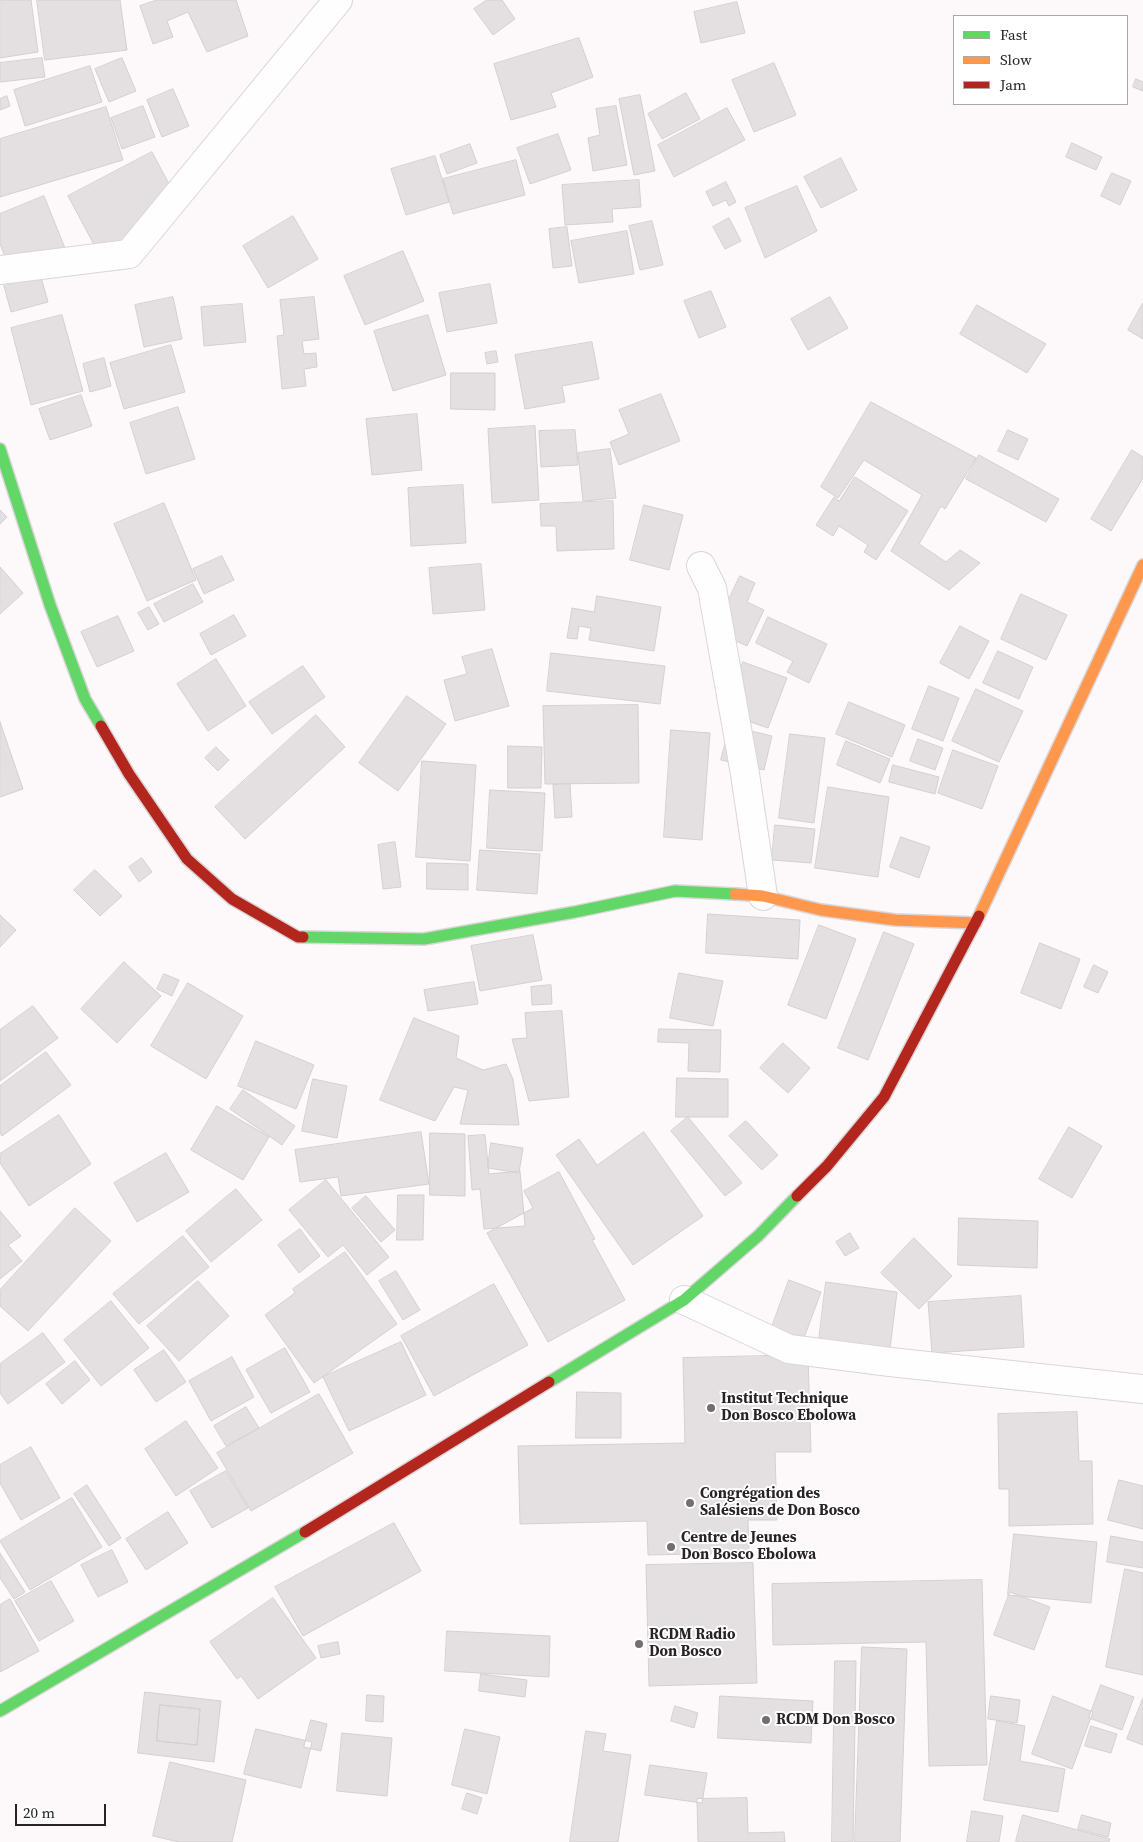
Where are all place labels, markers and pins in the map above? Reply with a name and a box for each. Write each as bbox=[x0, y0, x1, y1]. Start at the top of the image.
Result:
place label: Institut Technique Don Bosco Ebolowa bbox=[721, 1390, 856, 1425]
marker: Institut Technique Don Bosco Ebolowa bbox=[705, 1402, 717, 1414]
place label: Congrégation des Salésiens de Don Bosco bbox=[700, 1485, 860, 1520]
marker: Congrégation des Salésiens de Don Bosco bbox=[684, 1497, 696, 1509]
place label: Centre de Jeunes Don Bosco Ebolowa bbox=[681, 1529, 816, 1564]
marker: Centre de Jeunes Don Bosco Ebolowa bbox=[665, 1541, 677, 1553]
place label: RCDM Radio Don Bosco bbox=[649, 1626, 735, 1661]
marker: RCDM Radio Don Bosco bbox=[633, 1638, 645, 1650]
place label: RCDM Don Bosco bbox=[776, 1711, 895, 1729]
marker: RCDM Don Bosco bbox=[760, 1714, 772, 1726]

